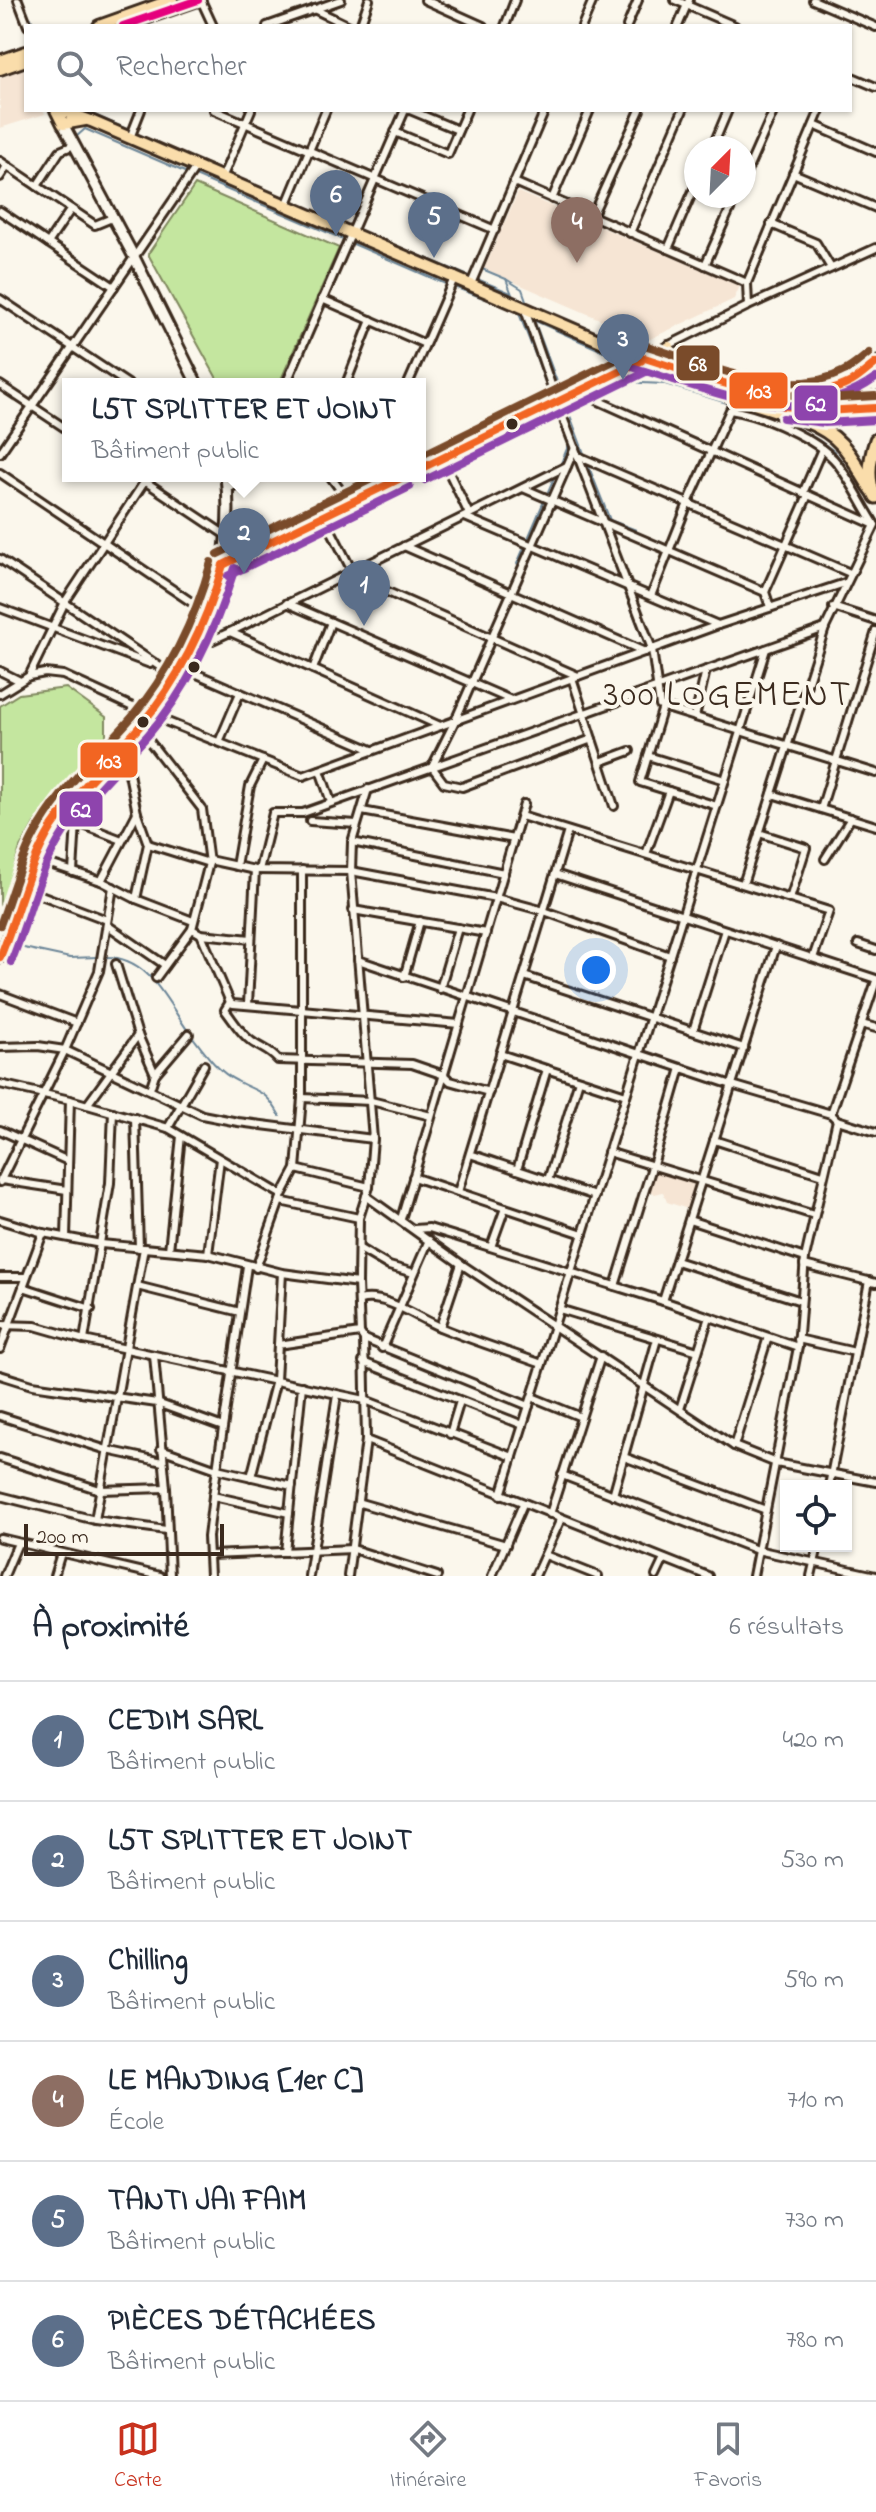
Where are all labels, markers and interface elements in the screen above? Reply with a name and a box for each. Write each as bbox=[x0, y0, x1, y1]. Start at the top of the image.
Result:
search box bbox=[24, 24, 852, 112]
icon: search bbox=[52, 46, 96, 90]
text: Rechercher bbox=[116, 46, 247, 90]
north arrow bbox=[684, 136, 756, 208]
pin: 6 bbox=[310, 170, 362, 236]
pin: 5 bbox=[408, 192, 460, 258]
pin: 4 bbox=[551, 197, 603, 263]
pin: 3 bbox=[597, 314, 649, 380]
line badge: 68 bbox=[675, 344, 721, 382]
text: 68 bbox=[689, 350, 708, 382]
line badge: 103 bbox=[728, 371, 789, 410]
text: 103 bbox=[746, 377, 772, 409]
popup bbox=[62, 378, 426, 482]
line badge: 62 bbox=[793, 384, 839, 422]
text: L5T SPLITTER ET JOINT bbox=[92, 389, 396, 433]
text: 62 bbox=[806, 390, 826, 422]
unlabelled marker bbox=[504, 416, 520, 432]
text: Bâtiment public bbox=[92, 433, 259, 471]
pin: 2 bbox=[218, 508, 270, 574]
pin: 1 bbox=[338, 560, 390, 626]
unlabelled marker bbox=[186, 659, 202, 675]
district label: 300 LOGEMENT bbox=[604, 670, 852, 723]
unlabelled marker bbox=[135, 714, 151, 730]
line badge: 103 bbox=[79, 741, 139, 779]
text: 103 bbox=[96, 747, 122, 779]
line badge: 62 bbox=[58, 790, 104, 828]
text: 62 bbox=[71, 796, 91, 828]
your location bbox=[576, 950, 616, 990]
map controls bbox=[780, 1480, 852, 1552]
button: locate bbox=[780, 1480, 852, 1552]
scale bar bbox=[24, 1520, 224, 1556]
text: 200 m bbox=[36, 1522, 89, 1554]
text: À proximité bbox=[32, 1603, 189, 1653]
text: 6 résultats bbox=[729, 1609, 844, 1647]
text: CEDIM SARL bbox=[108, 1700, 263, 1744]
text: 1 bbox=[54, 1722, 62, 1760]
text: 420 m bbox=[782, 1722, 844, 1760]
text: Bâtiment public bbox=[108, 1744, 275, 1782]
text: L5T SPLITTER ET JOINT bbox=[108, 1820, 412, 1864]
text: 2 bbox=[52, 1842, 64, 1880]
text: 530 m bbox=[780, 1842, 844, 1880]
text: Bâtiment public bbox=[108, 1864, 275, 1902]
text: Chilling bbox=[108, 1940, 188, 1984]
text: 3 bbox=[53, 1962, 63, 2000]
text: 590 m bbox=[783, 1962, 844, 2000]
text: Bâtiment public bbox=[108, 1984, 275, 2022]
text: LE MANDING [1er C] bbox=[108, 2060, 363, 2104]
text: 4 bbox=[53, 2082, 63, 2120]
text: 710 m bbox=[787, 2082, 844, 2120]
text: École bbox=[108, 2104, 164, 2142]
text: TANTI JAI FAIM bbox=[108, 2180, 307, 2224]
text: 5 bbox=[51, 2202, 65, 2240]
text: 730 m bbox=[785, 2202, 844, 2240]
text: Bâtiment public bbox=[108, 2224, 275, 2262]
text: PIÈCES DÉTACHÉES bbox=[108, 2300, 376, 2344]
text: 6 bbox=[52, 2322, 64, 2360]
text: 780 m bbox=[786, 2322, 844, 2360]
text: Bâtiment public bbox=[108, 2344, 275, 2382]
tab: Carte bbox=[114, 2417, 162, 2497]
tab: Itinéraire bbox=[390, 2417, 466, 2497]
tab: Favoris bbox=[694, 2417, 762, 2497]

